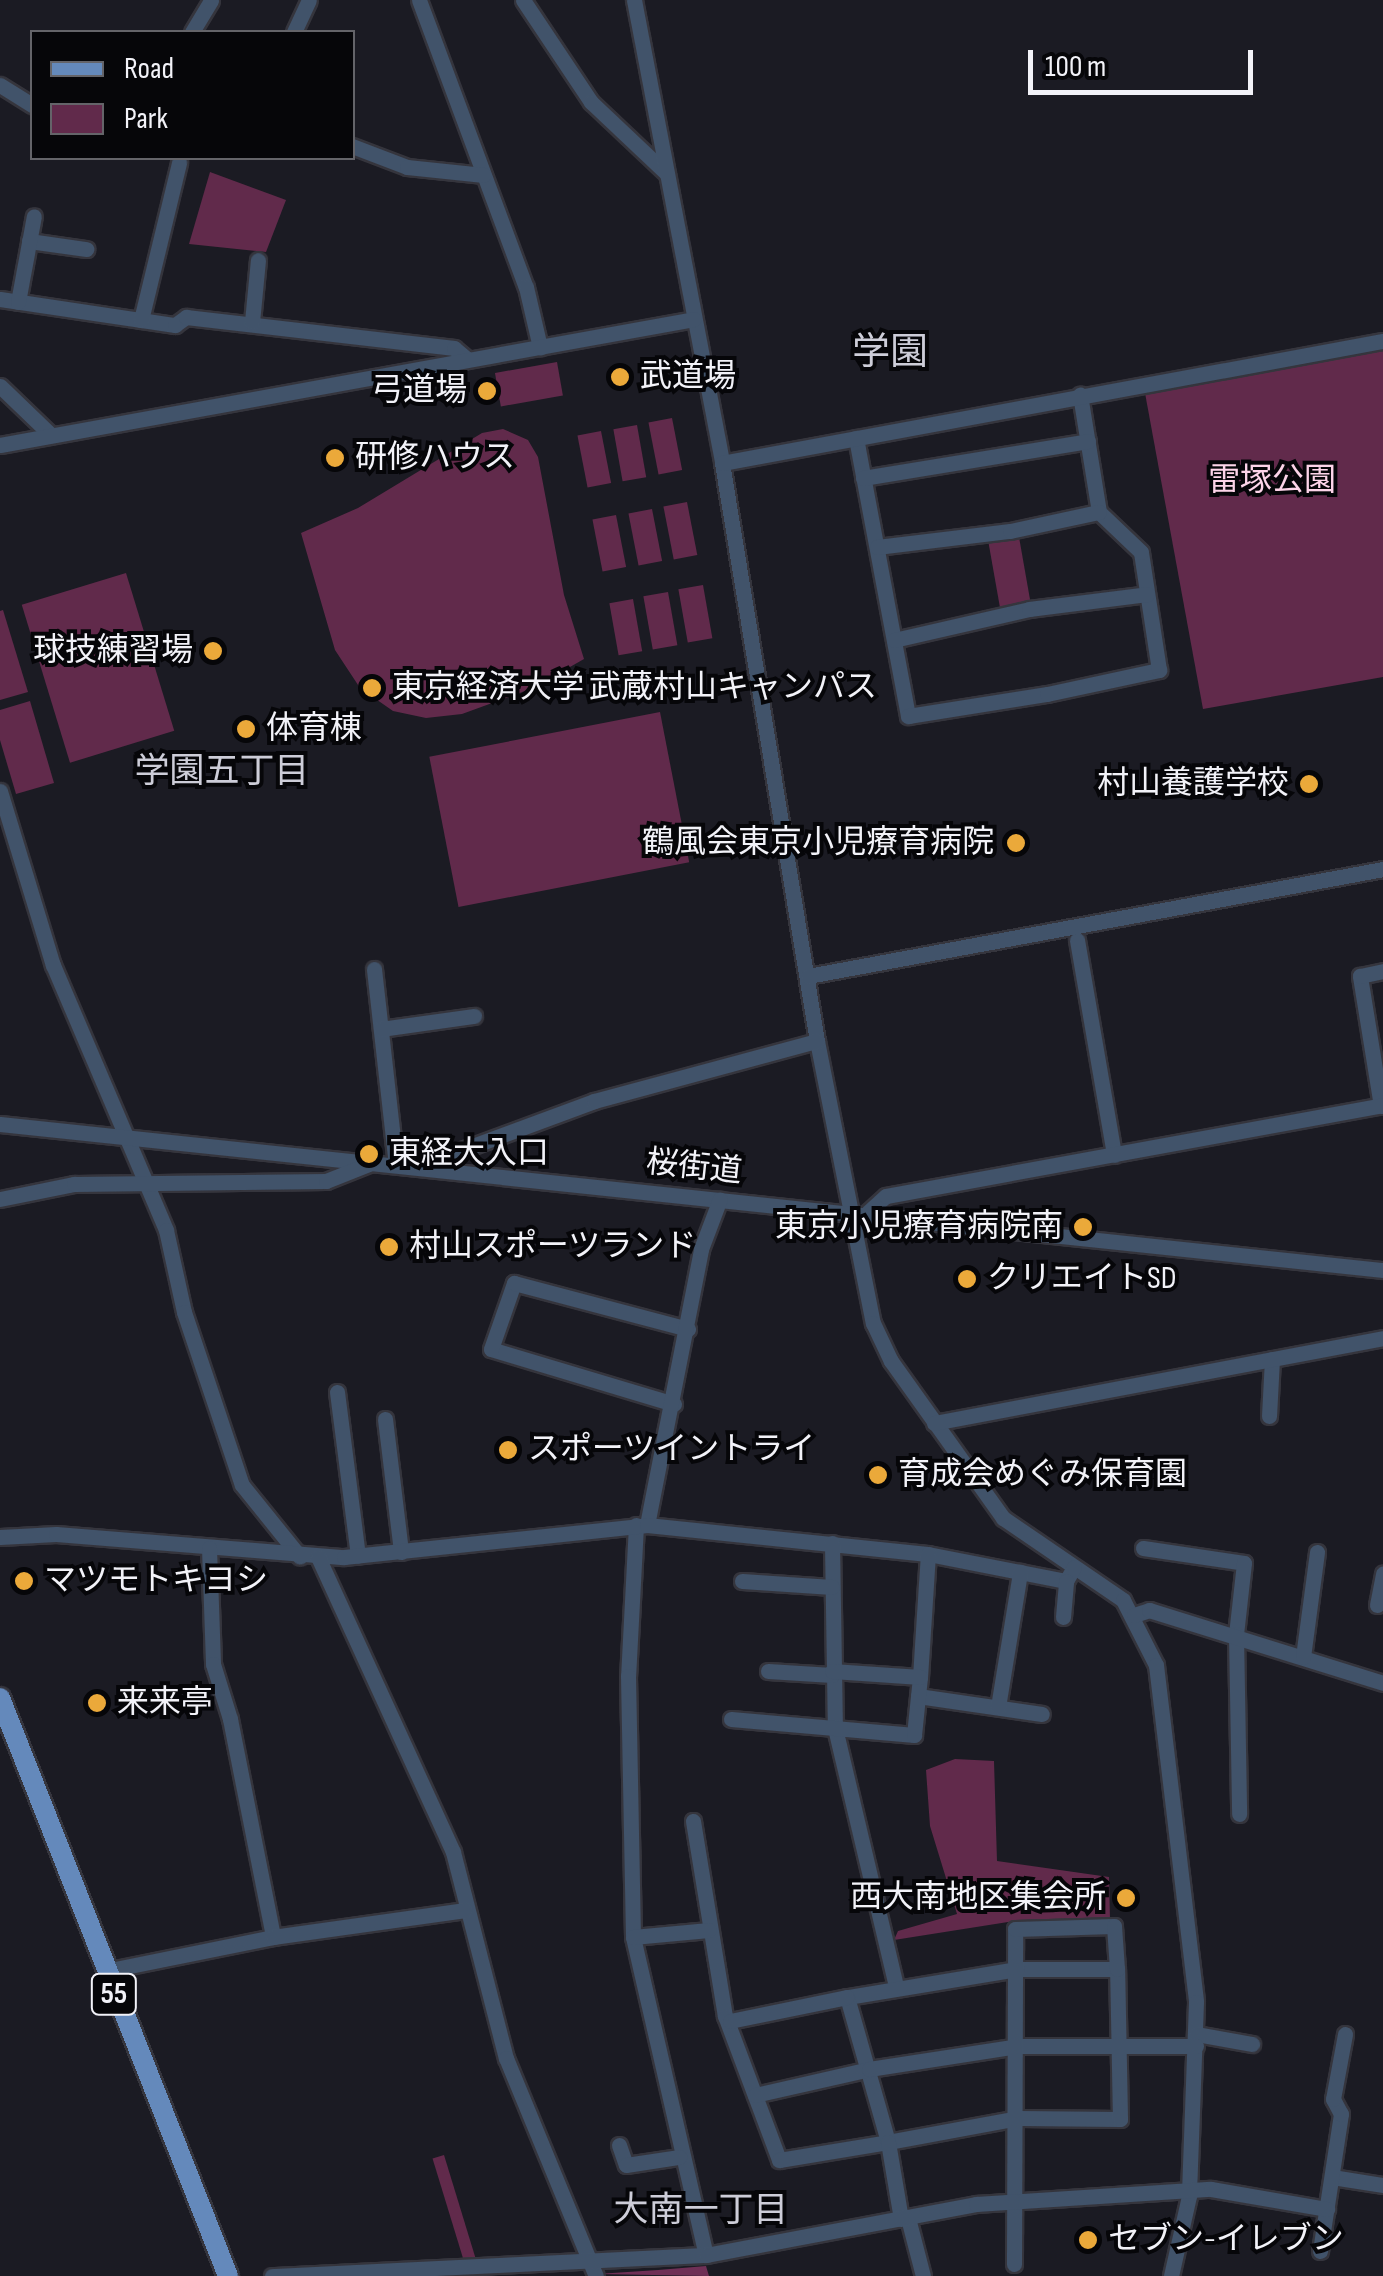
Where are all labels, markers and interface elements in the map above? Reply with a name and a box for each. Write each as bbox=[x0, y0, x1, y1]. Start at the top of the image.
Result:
legend bbox=[30, 30, 355, 160]
scale bar bbox=[1033, 30, 1258, 92]
text: 100 m bbox=[1045, 49, 1106, 85]
text: Road bbox=[124, 51, 174, 87]
text: Park bbox=[124, 101, 168, 137]
district label: 学園 bbox=[852, 330, 928, 376]
place label: 武道場 bbox=[640, 358, 736, 396]
marker: 武道場 bbox=[609, 366, 631, 388]
place label: 弓道場 bbox=[371, 372, 467, 410]
marker: 弓道場 bbox=[476, 380, 498, 402]
place label: 研修ハウス bbox=[355, 439, 515, 477]
marker: 研修ハウス bbox=[324, 447, 346, 469]
park label: 雷塚公園 bbox=[1208, 462, 1336, 500]
place label: 球技練習場 bbox=[33, 632, 193, 670]
marker: 球技練習場 bbox=[202, 640, 224, 662]
place label: 東京経済大学 武蔵村山キャンパス bbox=[392, 669, 877, 707]
marker: 東京経済大学 武蔵村山キャンパス bbox=[361, 677, 383, 699]
place label: 体育棟 bbox=[266, 710, 362, 748]
marker: 体育棟 bbox=[235, 718, 257, 740]
district label: 学園五丁目 bbox=[135, 751, 309, 793]
place label: 村山養護学校 bbox=[1097, 765, 1289, 803]
marker: 村山養護学校 bbox=[1298, 773, 1320, 795]
place label: 鶴風会東京小児療育病院 bbox=[642, 824, 994, 862]
marker: 鶴風会東京小児療育病院 bbox=[1003, 830, 1029, 856]
place label: 東経大入口 bbox=[389, 1135, 549, 1173]
marker: 東経大入口 bbox=[358, 1143, 380, 1165]
street label: 桜街道 bbox=[644, 1144, 744, 1192]
place label: 東京小児療育病院南 bbox=[775, 1208, 1063, 1246]
marker: 東京小児療育病院南 bbox=[1072, 1216, 1094, 1238]
place label: 村山スポーツランド bbox=[409, 1228, 697, 1266]
marker: 村山スポーツランド bbox=[378, 1236, 400, 1258]
place label: クリエイトSD bbox=[987, 1260, 1176, 1298]
marker: クリエイトSD bbox=[956, 1268, 978, 1290]
place label: スポーツイントライ bbox=[528, 1431, 816, 1469]
marker: スポーツイントライ bbox=[497, 1439, 519, 1461]
place label: 育成会めぐみ保育園 bbox=[898, 1456, 1186, 1494]
marker: 育成会めぐみ保育園 bbox=[867, 1464, 889, 1486]
place label: マツモトキヨシ bbox=[44, 1562, 268, 1600]
marker: マツモトキヨシ bbox=[13, 1570, 35, 1592]
place label: 来来亭 bbox=[117, 1684, 213, 1722]
marker: 来来亭 bbox=[86, 1692, 108, 1714]
place label: 西大南地区集会所 bbox=[850, 1879, 1106, 1917]
marker: 西大南地区集会所 bbox=[1115, 1887, 1137, 1909]
road number: 55 bbox=[89, 1969, 139, 2019]
district label: 大南一丁目 bbox=[614, 2190, 788, 2232]
place label: セブン-イレブン bbox=[1108, 2221, 1344, 2259]
marker: セブン-イレブン bbox=[1077, 2229, 1099, 2251]

